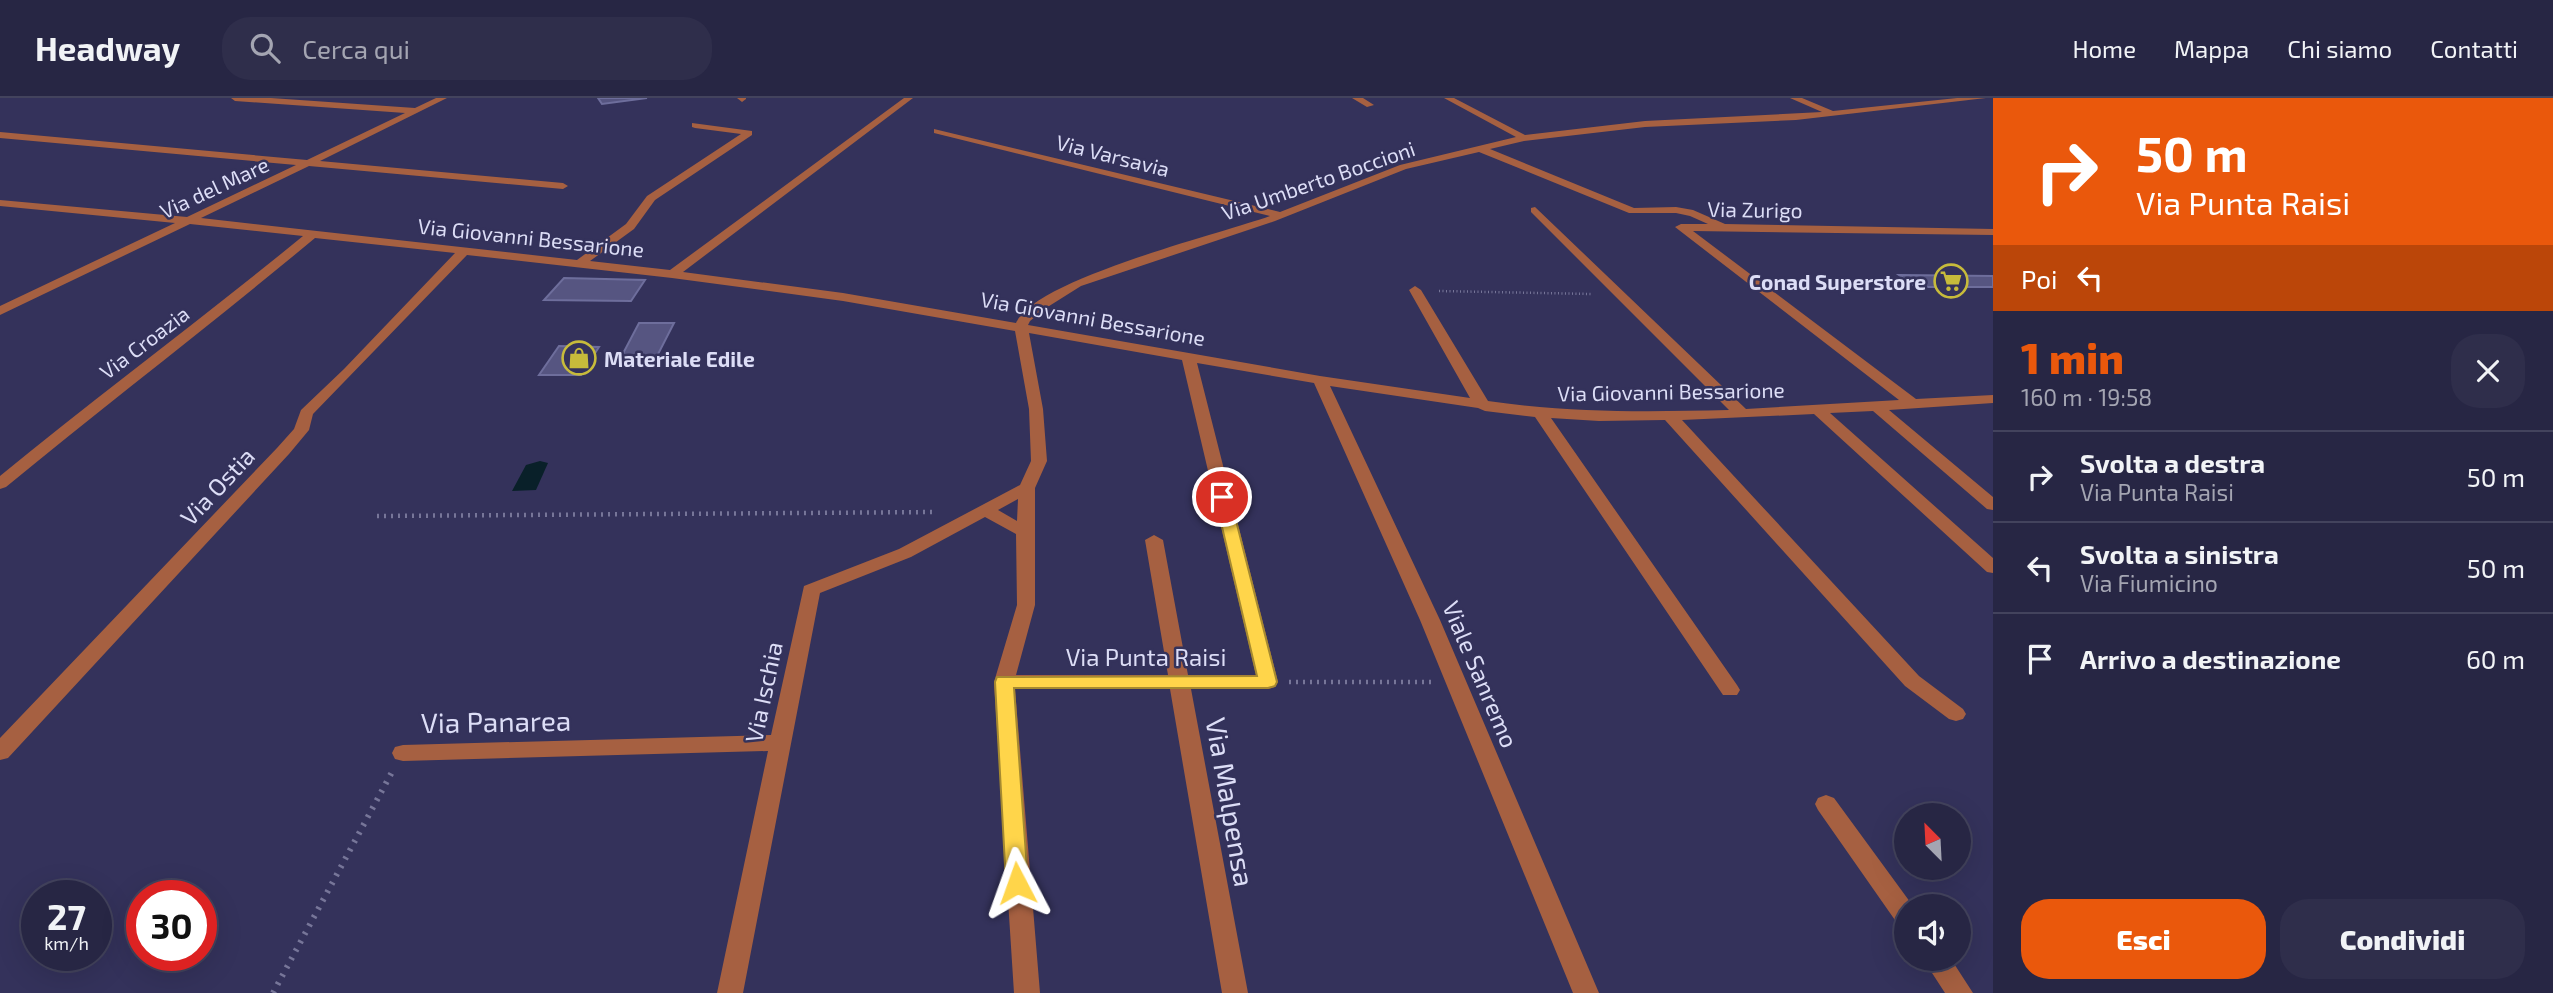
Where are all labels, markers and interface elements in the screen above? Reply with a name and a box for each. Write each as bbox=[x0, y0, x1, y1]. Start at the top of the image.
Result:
search box bbox=[222, 17, 712, 80]
text: Headway bbox=[35, 28, 180, 68]
icon: search bbox=[246, 29, 284, 67]
text: Cerca qui bbox=[302, 33, 410, 64]
text: Home bbox=[2072, 34, 2136, 63]
text: Mappa bbox=[2174, 34, 2249, 63]
text: Chi siamo bbox=[2287, 34, 2392, 63]
text: Contatti bbox=[2430, 34, 2518, 63]
text: 50 m bbox=[2136, 123, 2248, 182]
icon: right bbox=[2021, 126, 2112, 217]
street label: Via Varsavia bbox=[1054, 129, 1172, 181]
street label: Via Umberto Boccioni bbox=[1218, 135, 1418, 225]
street label: Via del Mare bbox=[156, 151, 272, 223]
text: Via Punta Raisi bbox=[2136, 183, 2350, 221]
street label: Via Zurigo bbox=[1707, 196, 1803, 222]
street label: Via Giovanni Bessarione bbox=[417, 213, 645, 261]
icon: left bbox=[2071, 259, 2109, 297]
supermarket icon: Conad Superstore bbox=[1932, 262, 1970, 300]
text: Poi bbox=[2021, 263, 2057, 294]
place label: Conad Superstore bbox=[1749, 269, 1926, 294]
street label: Via Giovanni Bessarione bbox=[979, 286, 1207, 350]
street label: Via Croazia bbox=[94, 300, 194, 384]
text: 1 min bbox=[2021, 332, 2124, 382]
button: close bbox=[2451, 334, 2525, 408]
shop icon: Materiale Edile bbox=[560, 339, 598, 377]
place label: Materiale Edile bbox=[604, 346, 755, 371]
street label: Via Giovanni Bessarione bbox=[1557, 377, 1785, 405]
text: 160 m · 19:58 bbox=[2021, 383, 2152, 411]
street label: Via Ostia bbox=[174, 441, 260, 531]
text: Svolta a destra bbox=[2080, 447, 2265, 478]
icon: right bbox=[2021, 458, 2059, 496]
text: 50 m bbox=[2467, 461, 2525, 492]
pin bbox=[1192, 467, 1252, 527]
icon: arrive bbox=[1203, 478, 1241, 516]
text: Via Punta Raisi bbox=[2080, 478, 2234, 506]
text: Svolta a sinistra bbox=[2080, 538, 2279, 569]
icon: left bbox=[2021, 549, 2059, 587]
text: 50 m bbox=[2467, 552, 2525, 583]
text: Via Fiumicino bbox=[2080, 569, 2218, 597]
street label: Viale Sanremo bbox=[1437, 596, 1525, 752]
street label: Via Ischia bbox=[738, 639, 788, 745]
icon: arrive bbox=[2021, 640, 2059, 678]
street label: Via Punta Raisi bbox=[1066, 642, 1226, 671]
text: Arrivo a destinazione bbox=[2080, 643, 2341, 674]
text: 60 m bbox=[2466, 643, 2525, 674]
street label: Via Panarea bbox=[421, 703, 571, 739]
street label: Via Malpensa bbox=[1199, 715, 1263, 889]
north arrow bbox=[1894, 803, 1970, 880]
map controls bbox=[1894, 803, 1971, 971]
position arrow bbox=[980, 846, 1054, 920]
speed limit sign: 30 bbox=[126, 880, 217, 971]
button: sound bbox=[1894, 894, 1971, 971]
text: 27 bbox=[47, 895, 86, 937]
button: Esci bbox=[2021, 899, 2266, 979]
button: Condividi bbox=[2280, 899, 2525, 979]
text: km/h bbox=[44, 932, 89, 954]

